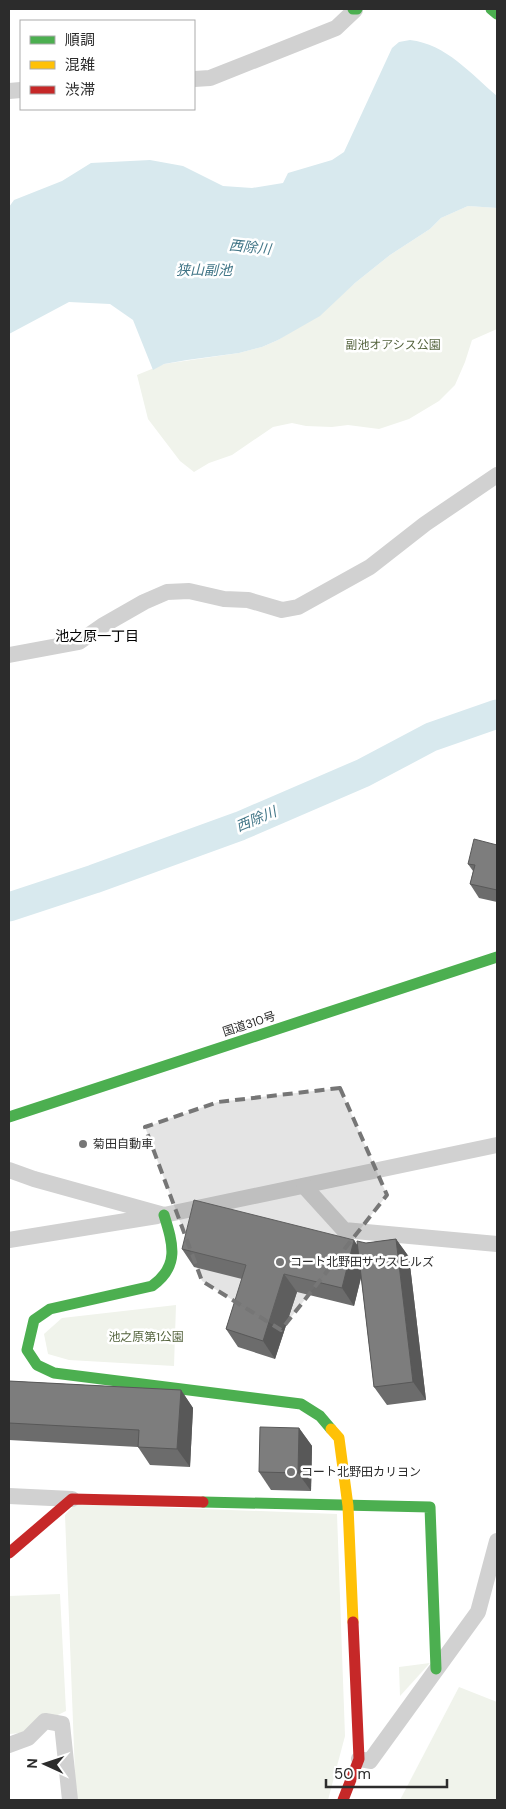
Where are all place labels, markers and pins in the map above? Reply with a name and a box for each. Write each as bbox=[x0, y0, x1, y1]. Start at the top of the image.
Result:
place label: 菊田自動車 bbox=[93, 1136, 153, 1152]
marker: 菊田自動車 bbox=[77, 1138, 89, 1150]
place label: コート北野田サウスヒルズ bbox=[290, 1254, 434, 1270]
marker: コート北野田サウスヒルズ bbox=[274, 1256, 286, 1268]
place label: コート北野田カリヨン bbox=[301, 1464, 421, 1480]
marker: コート北野田カリヨン bbox=[285, 1466, 297, 1478]

